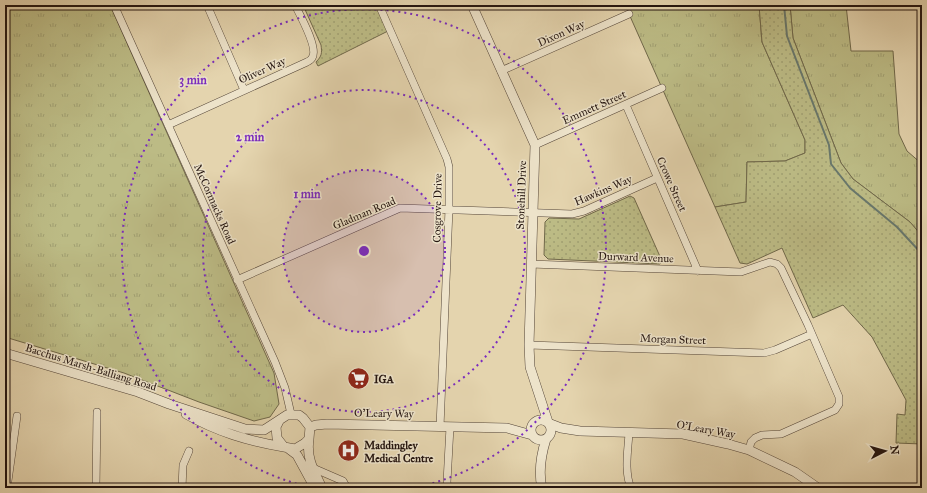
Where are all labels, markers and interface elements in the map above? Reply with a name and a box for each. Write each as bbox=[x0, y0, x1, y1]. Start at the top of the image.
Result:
street label: Dixon Way bbox=[536, 17, 587, 50]
street label: Oliver Way bbox=[237, 54, 288, 87]
text: 3 min bbox=[179, 73, 207, 88]
street label: Emmett Street bbox=[560, 88, 628, 127]
text: 2 min bbox=[236, 130, 265, 144]
street label: Crowe Street bbox=[654, 155, 689, 214]
street label: Stonehill Drive bbox=[514, 160, 529, 230]
street label: McCormacks Road bbox=[191, 162, 238, 247]
street label: Hawkins Way bbox=[572, 172, 635, 208]
street label: Cosgrove Drive bbox=[430, 173, 445, 243]
text: 1 min bbox=[293, 187, 321, 201]
street label: Gladman Road bbox=[331, 194, 398, 233]
centre of rings bbox=[357, 244, 371, 258]
street label: Durward Avenue bbox=[598, 250, 674, 265]
street label: Morgan Street bbox=[640, 332, 706, 347]
street label: Bacchus Marsh-Balliang Road bbox=[24, 341, 159, 394]
supermarket icon: IGA bbox=[345, 366, 371, 392]
place label: IGA bbox=[374, 373, 395, 386]
street label: O'Leary Way bbox=[354, 406, 415, 421]
street label: O'Leary Way bbox=[675, 418, 737, 441]
north arrow bbox=[865, 431, 905, 471]
hospital icon: Maddingley Medical Centre bbox=[336, 438, 362, 464]
place label: Maddingley Medical Centre bbox=[364, 439, 434, 465]
text: N bbox=[887, 445, 901, 456]

